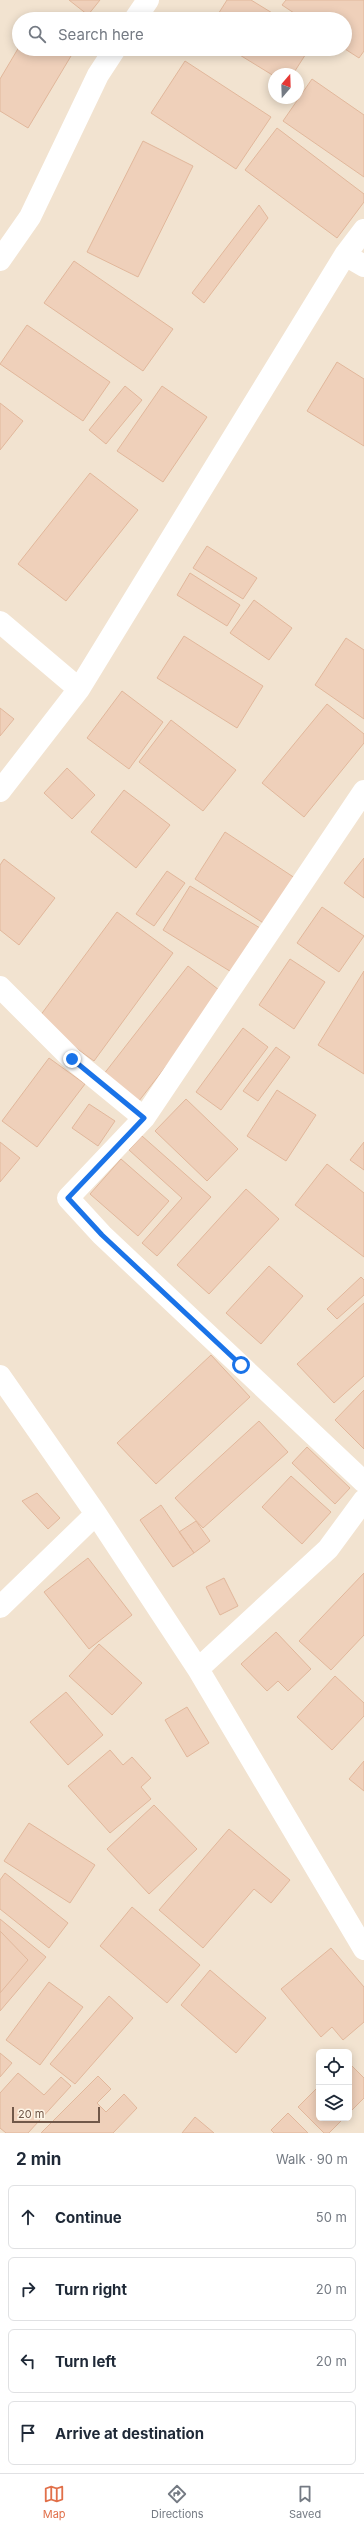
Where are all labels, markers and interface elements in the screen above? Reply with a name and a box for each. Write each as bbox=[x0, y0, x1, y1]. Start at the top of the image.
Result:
search box bbox=[12, 12, 352, 56]
icon: search bbox=[26, 23, 48, 45]
text: Search here bbox=[58, 25, 144, 44]
north arrow bbox=[268, 68, 304, 104]
route end bbox=[63, 1050, 81, 1068]
route start bbox=[232, 1356, 250, 1374]
map controls bbox=[316, 2049, 352, 2121]
button: locate bbox=[316, 2049, 352, 2085]
button: layers bbox=[316, 2085, 352, 2121]
scale bar bbox=[12, 2105, 100, 2124]
text: 20 m bbox=[18, 2107, 44, 2121]
text: 2 min bbox=[16, 2149, 61, 2169]
text: Walk · 90 m bbox=[276, 2151, 348, 2167]
icon: ahead bbox=[17, 2206, 39, 2228]
text: Continue bbox=[55, 2208, 122, 2227]
text: 50 m bbox=[316, 2209, 347, 2225]
icon: right bbox=[17, 2278, 39, 2300]
text: Turn right bbox=[55, 2280, 127, 2299]
text: 20 m bbox=[316, 2281, 347, 2297]
icon: left bbox=[17, 2350, 39, 2372]
text: Turn left bbox=[55, 2352, 116, 2371]
text: 20 m bbox=[316, 2353, 347, 2369]
icon: arrive bbox=[17, 2422, 39, 2444]
text: Arrive at destination bbox=[55, 2424, 204, 2443]
tab: Map bbox=[43, 2483, 66, 2521]
tab: Directions bbox=[151, 2483, 204, 2521]
tab: Saved bbox=[289, 2483, 321, 2521]

